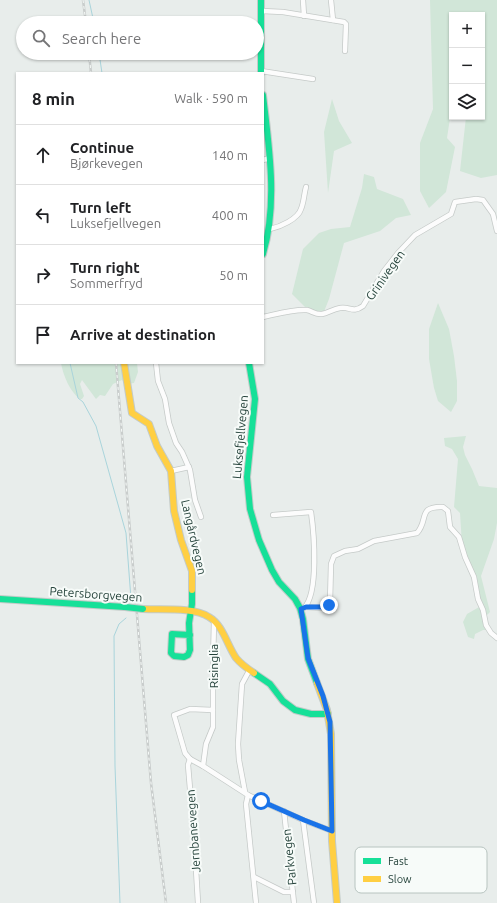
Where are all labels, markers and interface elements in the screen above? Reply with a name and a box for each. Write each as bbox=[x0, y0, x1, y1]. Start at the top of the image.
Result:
map controls bbox=[449, 12, 485, 120]
button: + bbox=[449, 12, 485, 48]
search box bbox=[16, 16, 264, 60]
icon: search bbox=[30, 27, 52, 49]
text: Search here bbox=[62, 30, 141, 47]
button: − bbox=[449, 48, 485, 84]
button: layers bbox=[449, 84, 485, 120]
text: 8 min bbox=[32, 89, 75, 108]
text: Walk · 590 m bbox=[174, 91, 248, 105]
text: Continue bbox=[70, 139, 134, 156]
icon: ahead bbox=[32, 144, 54, 166]
text: 140 m bbox=[212, 148, 248, 162]
text: Bjørkevegen bbox=[70, 156, 143, 170]
text: Turn left bbox=[70, 199, 131, 216]
icon: left bbox=[32, 204, 54, 226]
text: 400 m bbox=[212, 208, 248, 222]
text: Luksefjellvegen bbox=[70, 216, 161, 230]
street label: Grinivegen bbox=[363, 248, 407, 302]
text: Turn right bbox=[70, 259, 140, 276]
icon: right bbox=[32, 264, 54, 286]
text: 50 m bbox=[219, 268, 248, 282]
text: Sommerfryd bbox=[70, 276, 143, 290]
icon: arrive bbox=[32, 324, 54, 346]
text: Arrive at destination bbox=[70, 326, 216, 343]
street label: Luksefjellvegen bbox=[230, 395, 250, 479]
street label: Langårdvegen bbox=[179, 498, 209, 576]
street label: Petersborgvegen bbox=[49, 584, 143, 604]
route end bbox=[320, 596, 338, 614]
street label: Risinglia bbox=[207, 644, 220, 688]
street label: Jernbanevegen bbox=[184, 789, 202, 873]
route start bbox=[252, 792, 270, 810]
street label: Parkvegen bbox=[280, 828, 298, 886]
legend bbox=[355, 847, 487, 893]
text: Fast bbox=[388, 855, 409, 867]
text: Slow bbox=[388, 873, 412, 885]

